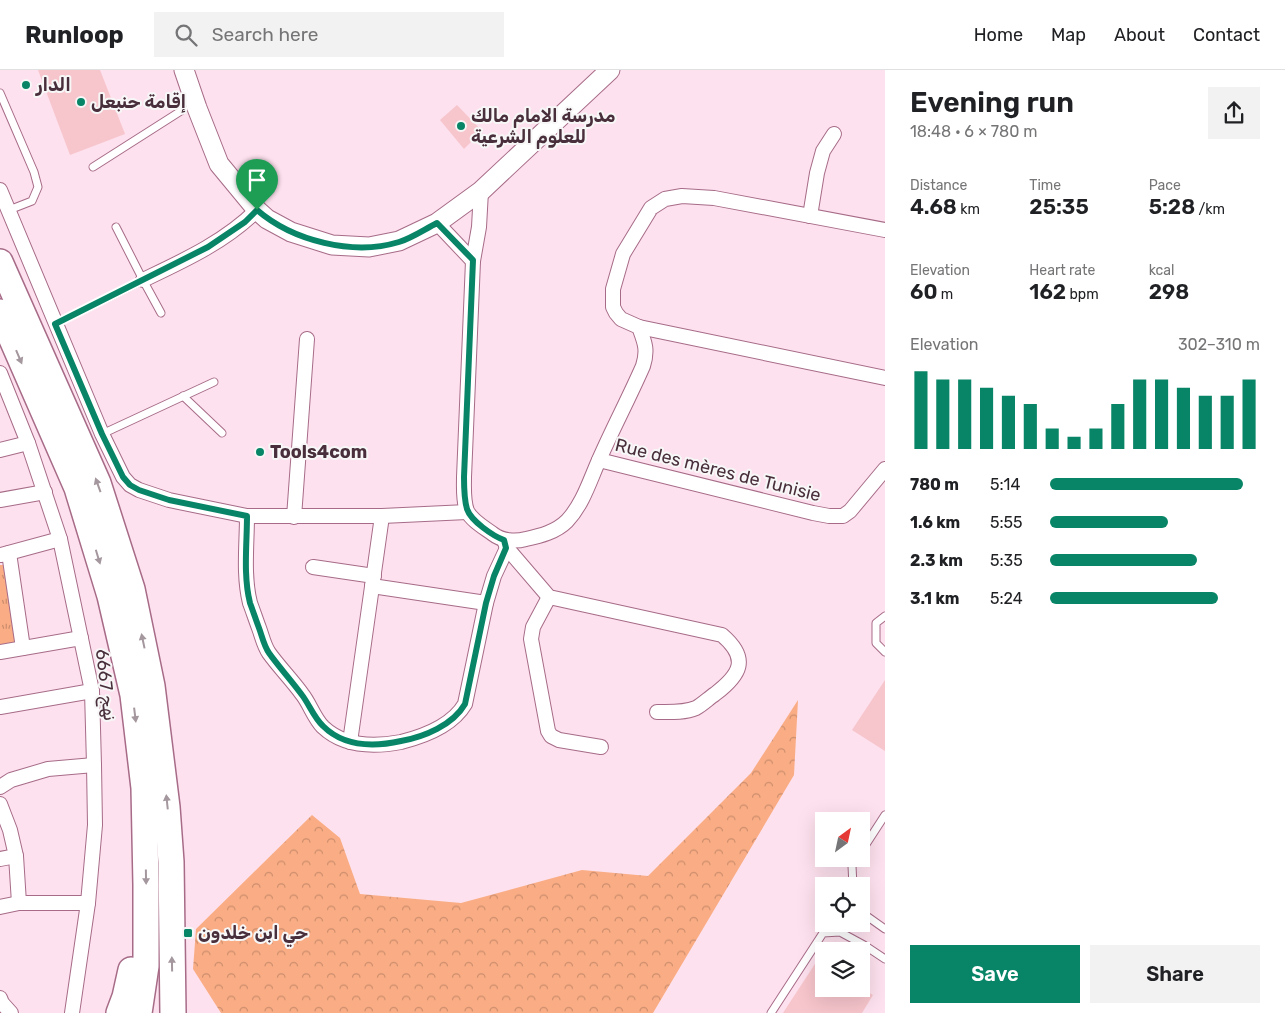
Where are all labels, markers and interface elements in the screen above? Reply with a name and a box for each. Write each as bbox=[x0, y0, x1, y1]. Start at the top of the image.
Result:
search box bbox=[154, 12, 504, 57]
text: Runloop bbox=[25, 21, 124, 49]
icon: search bbox=[172, 21, 200, 49]
text: Search here bbox=[212, 23, 318, 46]
text: Home bbox=[974, 24, 1023, 46]
text: Map bbox=[1051, 24, 1086, 46]
text: About bbox=[1114, 24, 1165, 46]
text: Contact bbox=[1193, 24, 1260, 46]
place label: الدار bbox=[35, 74, 71, 96]
marker: الدار bbox=[20, 79, 32, 91]
text: Evening run bbox=[910, 86, 1074, 119]
button: share bbox=[1208, 87, 1260, 139]
place label: إقامة حنبعل bbox=[91, 91, 186, 113]
marker: إقامة حنبعل bbox=[75, 96, 87, 108]
place label: مدرسة الامام مالك للعلوم الشرعية bbox=[471, 105, 616, 149]
marker: مدرسة الامام مالك للعلوم الشرعية bbox=[455, 120, 467, 132]
text: 18:48 · 6 × 780 m bbox=[910, 122, 1037, 141]
pin bbox=[236, 159, 278, 210]
icon: arrive bbox=[243, 166, 271, 194]
text: Distance bbox=[910, 177, 967, 194]
text: Time bbox=[1029, 177, 1061, 194]
text: Pace bbox=[1149, 177, 1181, 194]
text: 4.68 bbox=[910, 194, 957, 219]
text: 25:35 bbox=[1029, 194, 1089, 219]
text: 5:28 bbox=[1149, 194, 1195, 219]
text: km bbox=[957, 201, 980, 218]
text: /km bbox=[1195, 201, 1225, 218]
text: Elevation bbox=[910, 262, 970, 279]
text: Heart rate bbox=[1029, 262, 1095, 279]
text: kcal bbox=[1149, 262, 1174, 279]
text: 60 bbox=[910, 279, 937, 304]
text: 162 bbox=[1029, 279, 1066, 304]
text: 298 bbox=[1149, 279, 1189, 304]
text: m bbox=[937, 286, 953, 303]
text: bpm bbox=[1066, 286, 1099, 303]
text: Elevation bbox=[910, 335, 979, 354]
text: 302–310 m bbox=[1178, 335, 1260, 354]
one-way arrow bbox=[16, 350, 24, 364]
street label: Rue des mères de Tunisie bbox=[613, 434, 823, 506]
place label: Tools4com bbox=[270, 441, 367, 463]
marker: Tools4com bbox=[254, 446, 266, 458]
text: 780 m bbox=[910, 475, 959, 494]
text: 5:14 bbox=[990, 475, 1020, 494]
one-way arrow bbox=[94, 477, 102, 492]
text: 1.6 km bbox=[910, 513, 960, 532]
text: 5:55 bbox=[990, 513, 1023, 532]
one-way arrow bbox=[95, 549, 102, 564]
text: 2.3 km bbox=[910, 551, 963, 570]
text: 5:35 bbox=[990, 551, 1023, 570]
text: 3.1 km bbox=[910, 589, 959, 608]
text: 5:24 bbox=[990, 589, 1023, 608]
one-way arrow bbox=[138, 633, 146, 649]
street label: نهج 6667 bbox=[90, 648, 121, 722]
one-way arrow bbox=[132, 707, 140, 723]
one-way arrow bbox=[163, 794, 171, 810]
north arrow bbox=[815, 812, 870, 868]
map controls bbox=[815, 812, 870, 997]
one-way arrow bbox=[142, 869, 150, 885]
button: locate bbox=[815, 877, 870, 932]
place label: حي ابن خلدون bbox=[198, 922, 308, 947]
marker: حي ابن خلدون bbox=[182, 927, 194, 939]
button: layers bbox=[815, 942, 870, 997]
button: Save bbox=[910, 945, 1080, 1003]
button: Share bbox=[1090, 945, 1260, 1003]
one-way arrow bbox=[168, 956, 176, 972]

